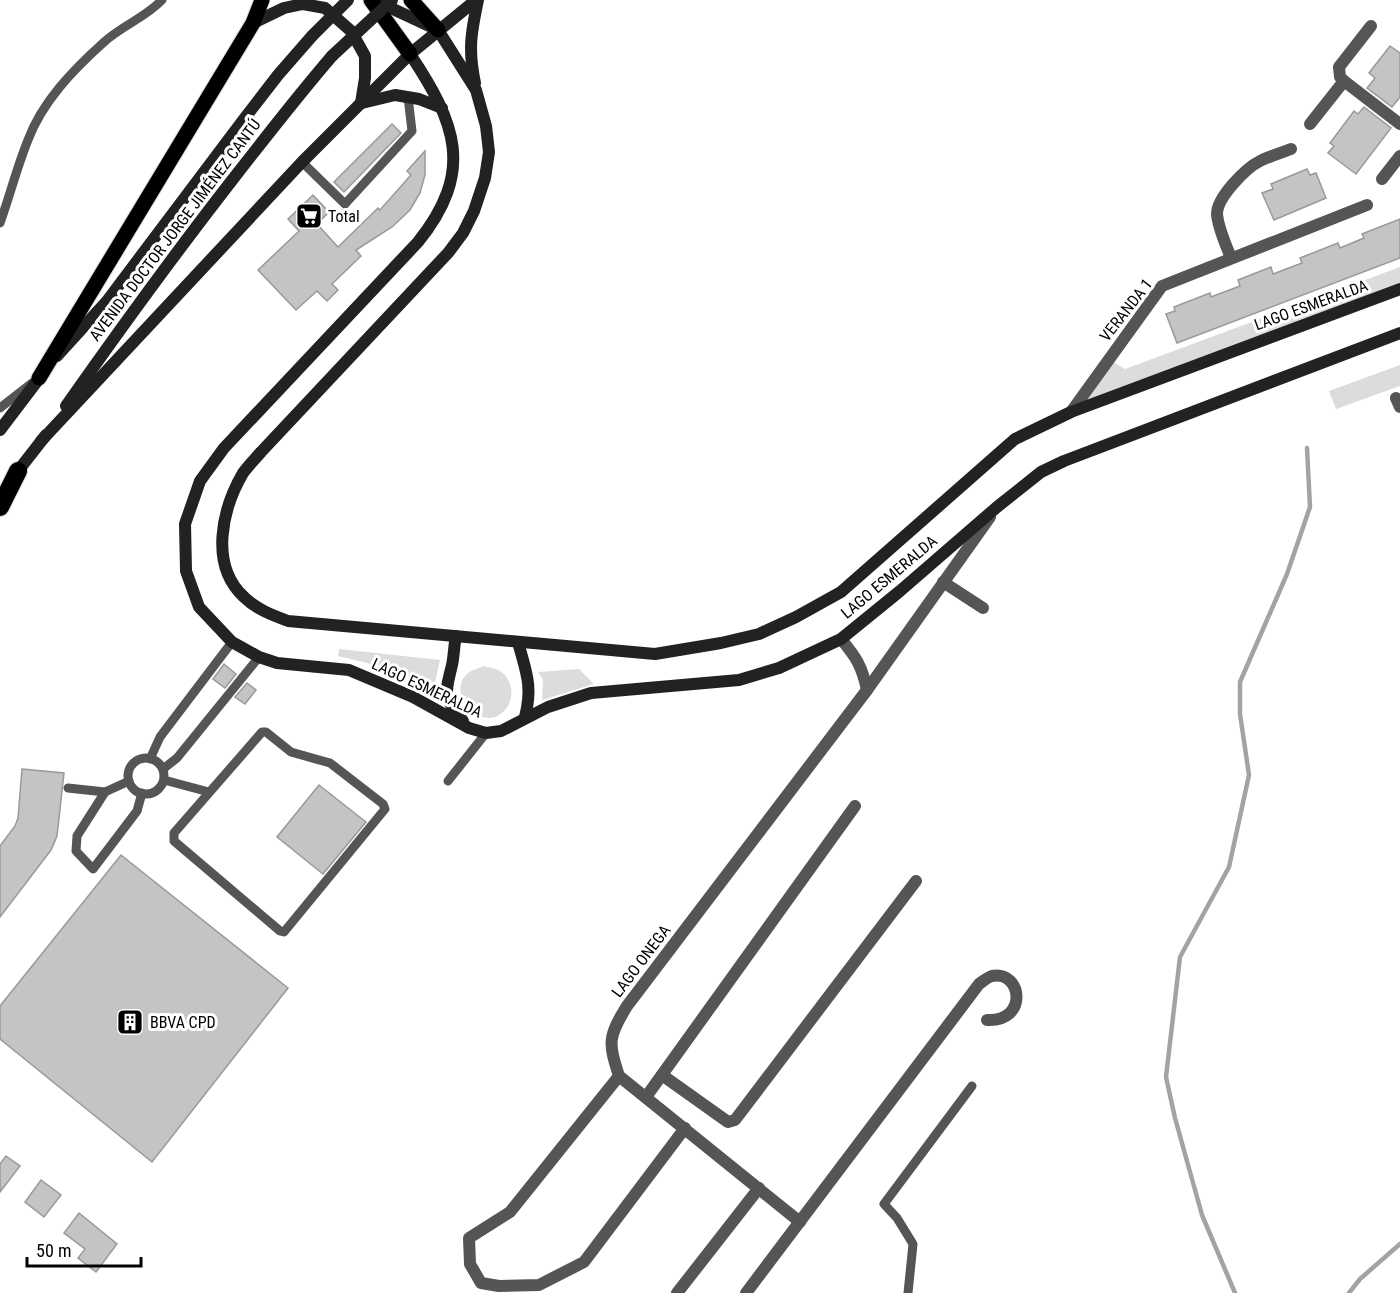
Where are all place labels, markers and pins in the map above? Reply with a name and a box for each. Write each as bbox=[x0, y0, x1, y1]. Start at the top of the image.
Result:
supermarket icon: Total bbox=[294, 201, 324, 231]
place label: Total bbox=[328, 207, 360, 226]
building icon: BBVA CPD bbox=[115, 1007, 145, 1037]
place label: BBVA CPD bbox=[150, 1013, 216, 1032]

